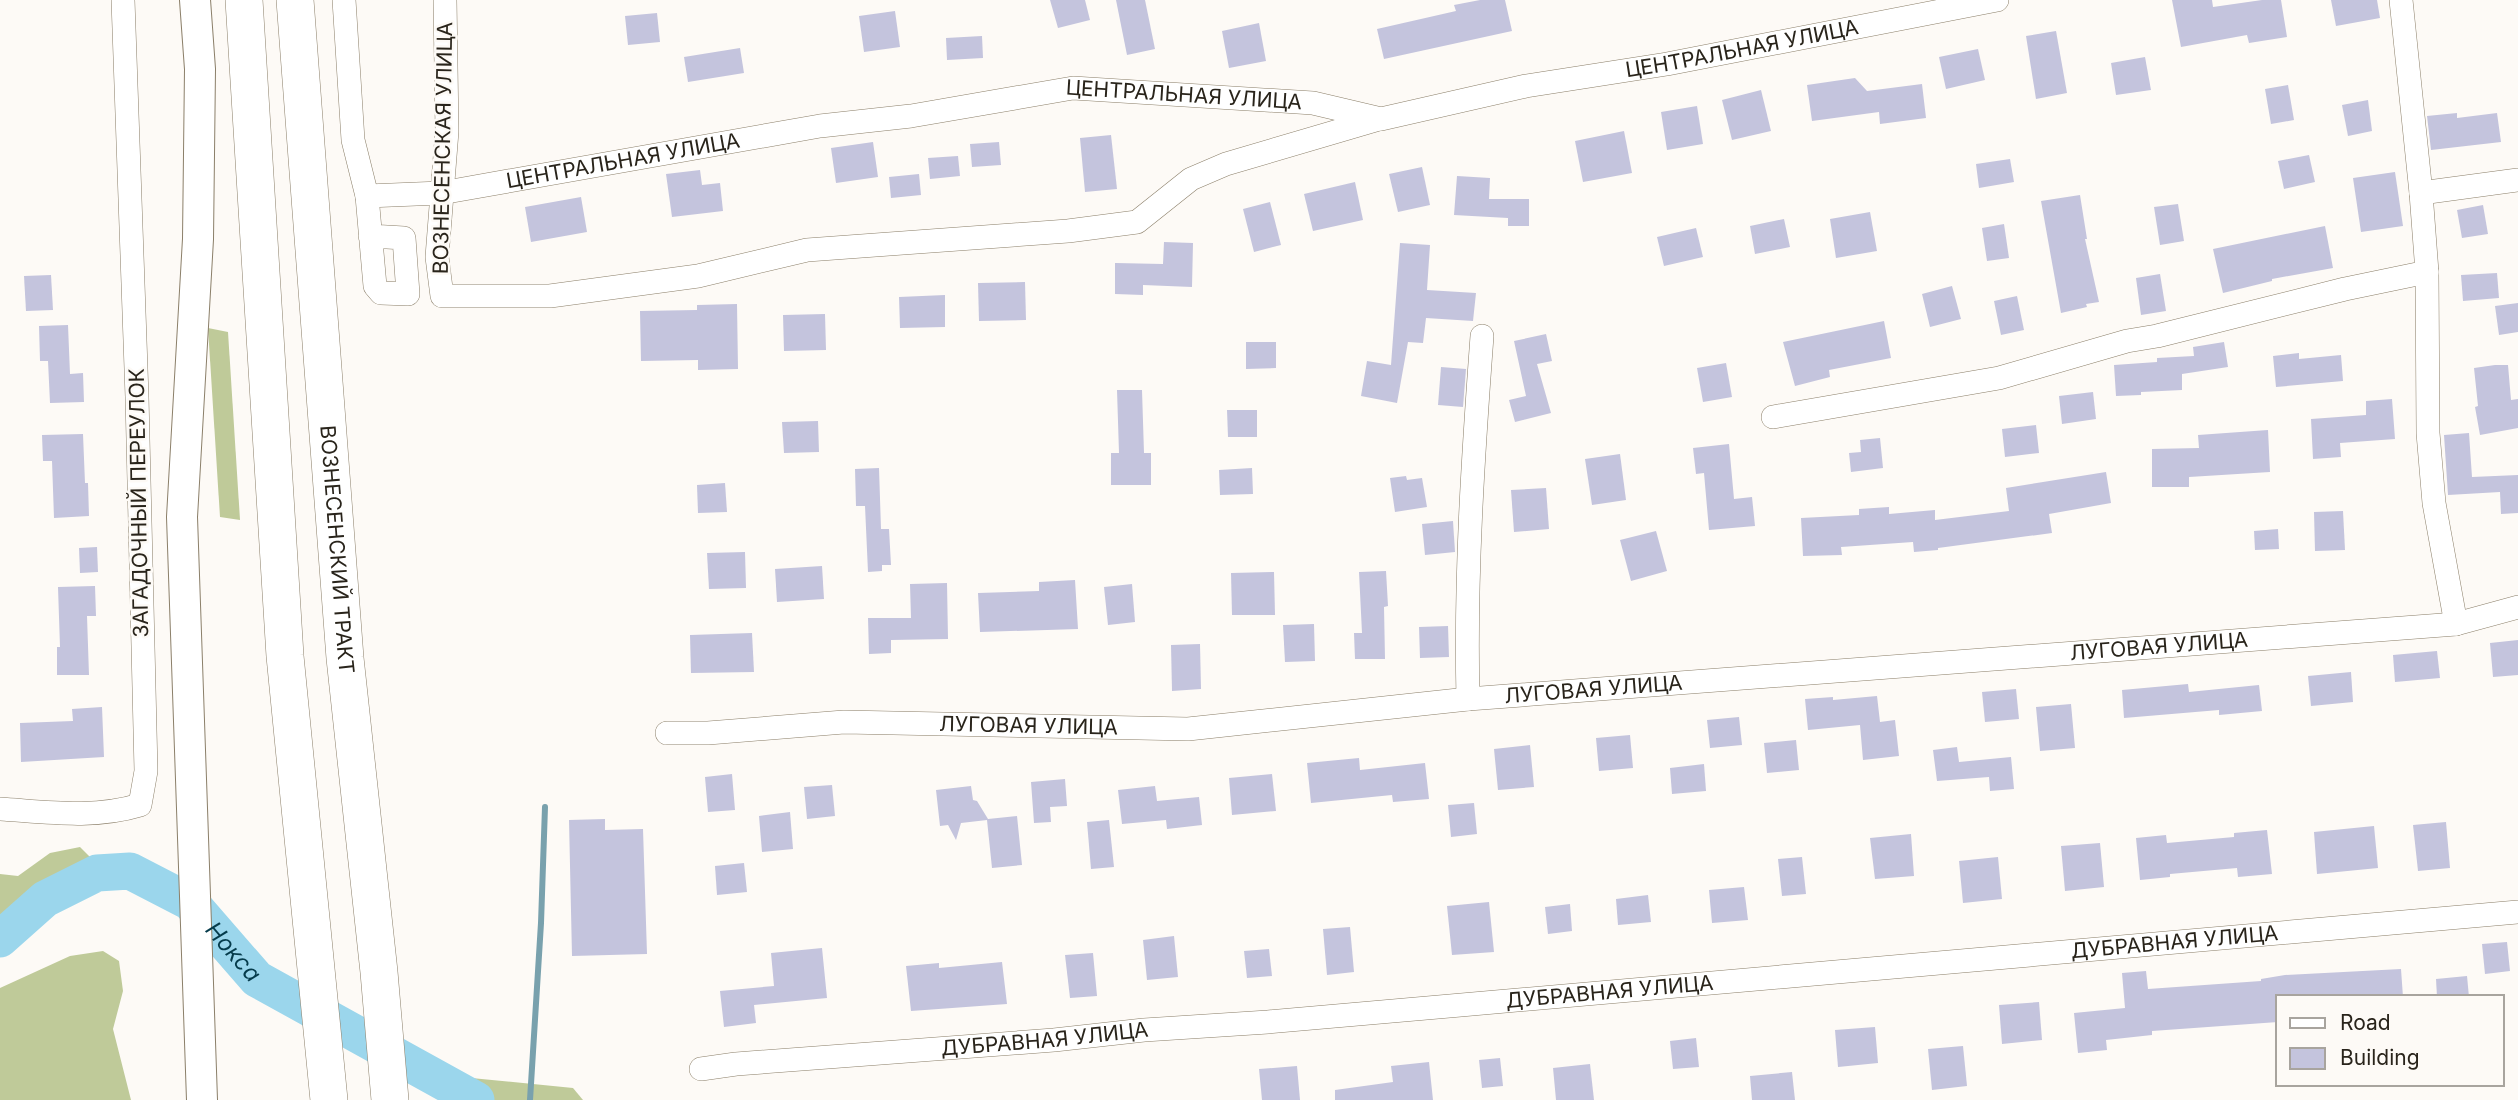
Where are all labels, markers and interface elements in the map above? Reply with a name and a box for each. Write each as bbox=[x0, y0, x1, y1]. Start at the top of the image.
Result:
street label: ЦЕНТРАЛЬНАЯ УЛИЦА bbox=[1624, 14, 1860, 82]
street label: ВОЗНЕСЕНСКАЯ УЛИЦА bbox=[428, 22, 457, 274]
street label: ЦЕНТРАЛЬНАЯ УЛИЦА bbox=[1065, 75, 1303, 114]
street label: ЦЕНТРАЛЬНАЯ УЛИЦА bbox=[504, 127, 742, 193]
street label: ЗАГАДОЧНЫЙ ПЕРЕУЛОК bbox=[123, 368, 153, 638]
street label: ВОЗНЕСЕНСКИЙ ТРАКТ bbox=[315, 424, 360, 675]
street label: ЛУГОВАЯ УЛИЦА bbox=[2069, 627, 2249, 665]
street label: ЛУГОВАЯ УЛИЦА bbox=[1504, 670, 1683, 708]
street label: ЛУГОВАЯ УЛИЦА bbox=[939, 711, 1118, 740]
water label: Нокса bbox=[200, 916, 267, 988]
street label: ДУБРАВНАЯ УЛИЦА bbox=[2070, 920, 2279, 963]
street label: ДУБРАВНАЯ УЛИЦА bbox=[1505, 970, 1714, 1013]
legend bbox=[2276, 995, 2504, 1086]
text: Road bbox=[2340, 1010, 2391, 1035]
street label: ДУБРАВНАЯ УЛИЦА bbox=[940, 1017, 1150, 1060]
text: Building bbox=[2340, 1045, 2420, 1070]

